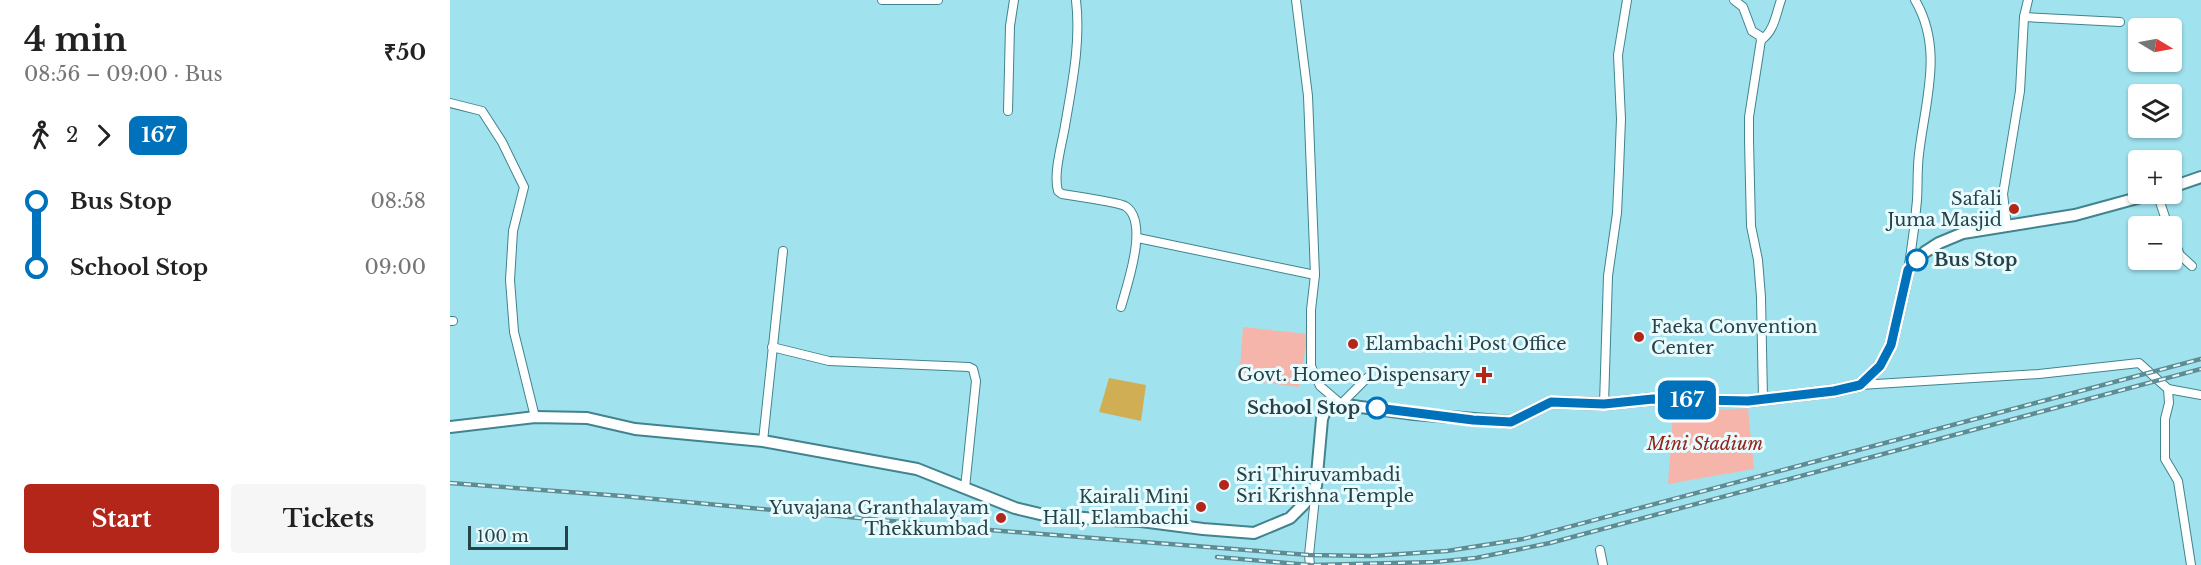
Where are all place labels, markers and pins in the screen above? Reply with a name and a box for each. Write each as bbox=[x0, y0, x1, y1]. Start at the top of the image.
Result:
place label: Safali Juma Masjid bbox=[1885, 188, 2002, 231]
marker: Safali Juma Masjid bbox=[2007, 202, 2021, 216]
marker: Bus Stop bbox=[1906, 249, 1928, 271]
place label: Bus Stop bbox=[1934, 249, 2017, 271]
place label: Faeka Convention Center bbox=[1651, 316, 1817, 359]
marker: Faeka Convention Center bbox=[1632, 330, 1646, 344]
place label: Elambachi Post Office bbox=[1365, 333, 1567, 355]
marker: Elambachi Post Office bbox=[1346, 337, 1360, 351]
place label: Govt. Homeo Dispensary bbox=[1237, 364, 1470, 386]
marker: Govt. Homeo Dispensary bbox=[1475, 366, 1493, 384]
place label: School Stop bbox=[1247, 397, 1360, 419]
marker: School Stop bbox=[1366, 397, 1388, 419]
place label: Sri Thiruvambadi Sri Krishna Temple bbox=[1236, 464, 1414, 507]
marker: Sri Thiruvambadi Sri Krishna Temple bbox=[1217, 478, 1231, 492]
place label: Kairali Mini Hall, Elambachi bbox=[1042, 486, 1189, 529]
place label: Yuvajana Granthalayam Thekkumbad bbox=[768, 497, 989, 540]
marker: Kairali Mini Hall, Elambachi bbox=[1194, 500, 1208, 514]
marker: Yuvajana Granthalayam Thekkumbad bbox=[994, 511, 1008, 525]

